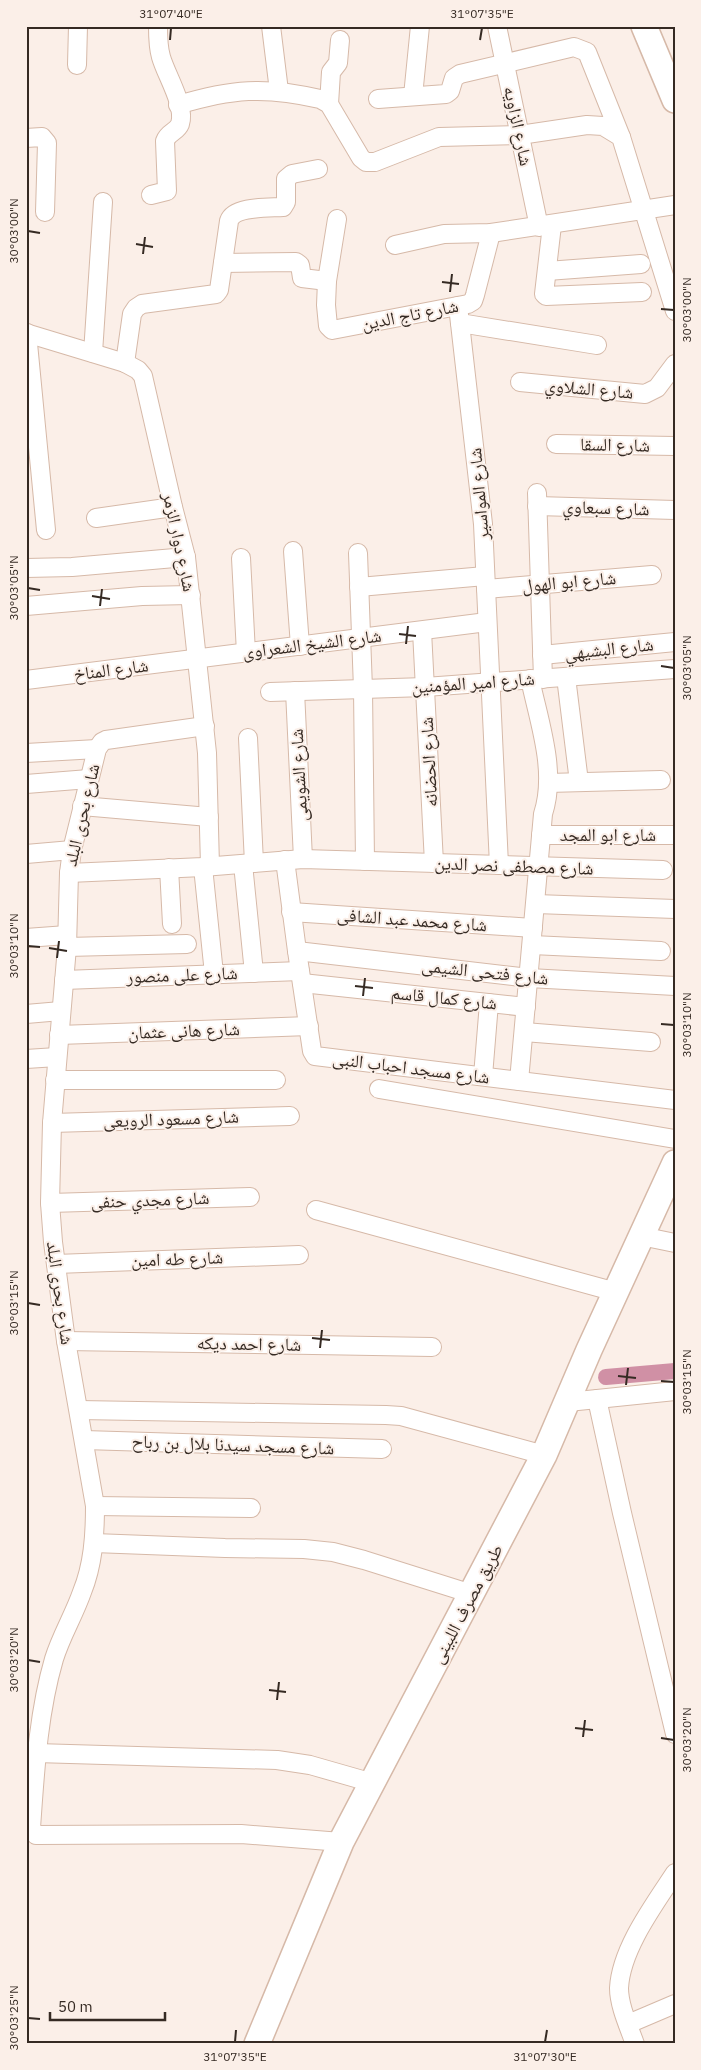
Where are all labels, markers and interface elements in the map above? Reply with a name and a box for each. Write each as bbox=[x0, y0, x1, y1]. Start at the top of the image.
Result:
text: 31°07'40"E bbox=[139, 6, 203, 21]
text: 31°07'35"E bbox=[450, 6, 514, 21]
street label: شارع الزاويه bbox=[499, 84, 538, 168]
text: 30°03'00"N bbox=[6, 198, 21, 264]
text: 30°03'00"N bbox=[679, 277, 694, 343]
street label: شارع تاج الدين bbox=[359, 294, 461, 336]
street label: شارع الشلاوي bbox=[543, 373, 634, 407]
street label: شارع السقا bbox=[580, 432, 650, 457]
street label: شارع المواسير bbox=[463, 447, 494, 542]
street label: شارع دوار الزمر bbox=[158, 489, 201, 594]
street label: شارع سبعاوي bbox=[562, 494, 650, 524]
text: 30°03'05"N bbox=[6, 555, 21, 621]
street label: شارع ابو الهول bbox=[521, 566, 617, 597]
street label: شارع الشيخ الشعراوى bbox=[241, 624, 383, 664]
street label: شارع البشيهي bbox=[563, 632, 655, 668]
text: 30°03'05"N bbox=[679, 635, 694, 701]
street label: شارع المناخ bbox=[72, 654, 150, 686]
street label: شارع امير المؤمنين bbox=[411, 667, 535, 698]
street label: شارع الحضانه bbox=[415, 716, 442, 808]
street label: شارع الشويمى bbox=[285, 728, 312, 822]
street label: شارع بحرى البلد bbox=[59, 761, 104, 868]
street label: شارع ابو المجد bbox=[560, 823, 656, 846]
street label: شارع مصطفى نصر الدين bbox=[434, 851, 594, 880]
street label: شارع محمد عبد الشافى bbox=[336, 903, 488, 936]
text: 30°03'10"N bbox=[6, 913, 21, 979]
street label: شارع فتحى الشيمى bbox=[420, 953, 550, 990]
street label: شارع على منصور bbox=[125, 961, 238, 988]
street label: شارع كمال قاسم bbox=[390, 981, 498, 1015]
text: 30°03'10"N bbox=[679, 992, 694, 1058]
street label: شارع هانى عثمان bbox=[128, 1017, 240, 1044]
street label: شارع مسجد احباب النبى bbox=[331, 1046, 491, 1089]
street label: شارع مسعود الرويعى bbox=[103, 1105, 239, 1132]
street label: شارع مجدي حنفى bbox=[90, 1186, 210, 1217]
street label: شارع بحرى البلد bbox=[42, 1240, 79, 1346]
street label: شارع طه امين bbox=[130, 1245, 223, 1272]
text: 30°03'15"N bbox=[6, 1270, 21, 1336]
street label: شارع احمد ديكه bbox=[197, 1331, 301, 1356]
text: 30°03'15"N bbox=[679, 1349, 694, 1415]
street label: شارع مسجد سيدنا بلال بن رباح bbox=[131, 1429, 335, 1461]
street label: طريق مصرف اللبينى bbox=[425, 1540, 508, 1667]
text: 30°03'20"N bbox=[6, 1627, 21, 1693]
text: 30°03'20"N bbox=[679, 1707, 694, 1773]
text: 30°03'25"N bbox=[6, 1985, 21, 2051]
scale bar bbox=[50, 1990, 165, 2022]
text: 50 m bbox=[58, 1997, 93, 2016]
text: 31°07'35"E bbox=[203, 2049, 267, 2064]
text: 31°07'30"E bbox=[513, 2049, 577, 2064]

